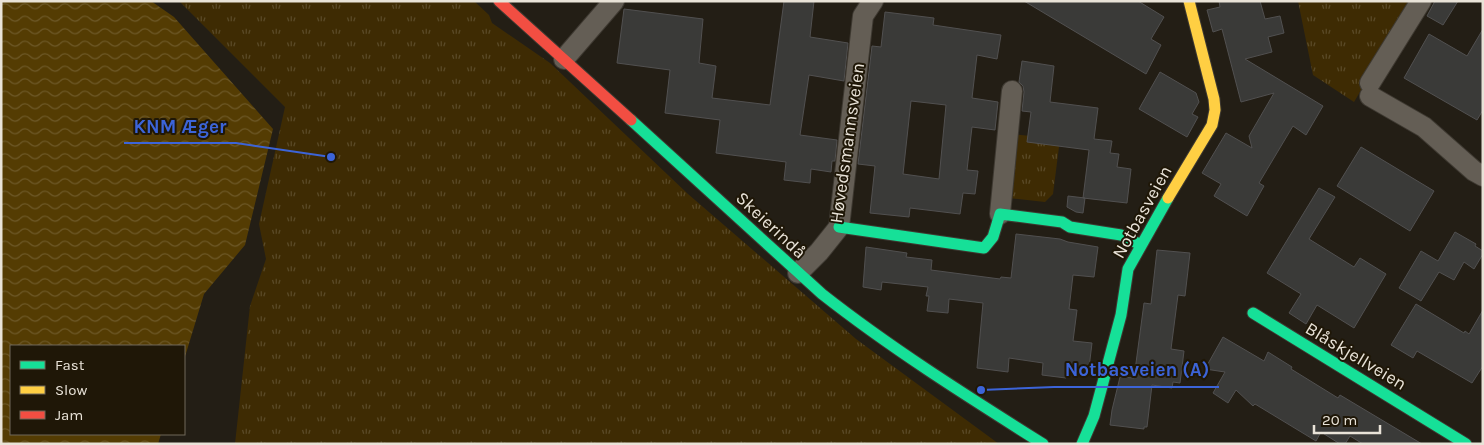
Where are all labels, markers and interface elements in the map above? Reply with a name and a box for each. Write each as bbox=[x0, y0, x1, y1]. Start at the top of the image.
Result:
street label: Høvedsmannsveien bbox=[825, 61, 869, 225]
callout: KNM Æger bbox=[124, 109, 236, 143]
text: KNM Æger bbox=[134, 116, 227, 138]
street label: Notbasveien bbox=[1107, 162, 1177, 262]
street label: Skeierindå bbox=[731, 187, 811, 263]
street label: Blåskjellveien bbox=[1301, 317, 1411, 395]
legend bbox=[10, 345, 185, 435]
callout: Notbasveien (A) bbox=[1054, 353, 1219, 387]
text: Fast bbox=[55, 356, 85, 374]
text: Notbasveien (A) bbox=[1065, 359, 1209, 381]
text: Slow bbox=[55, 381, 87, 399]
scale bar bbox=[1314, 402, 1380, 434]
text: Jam bbox=[55, 406, 83, 424]
text: 20 m bbox=[1322, 411, 1357, 429]

